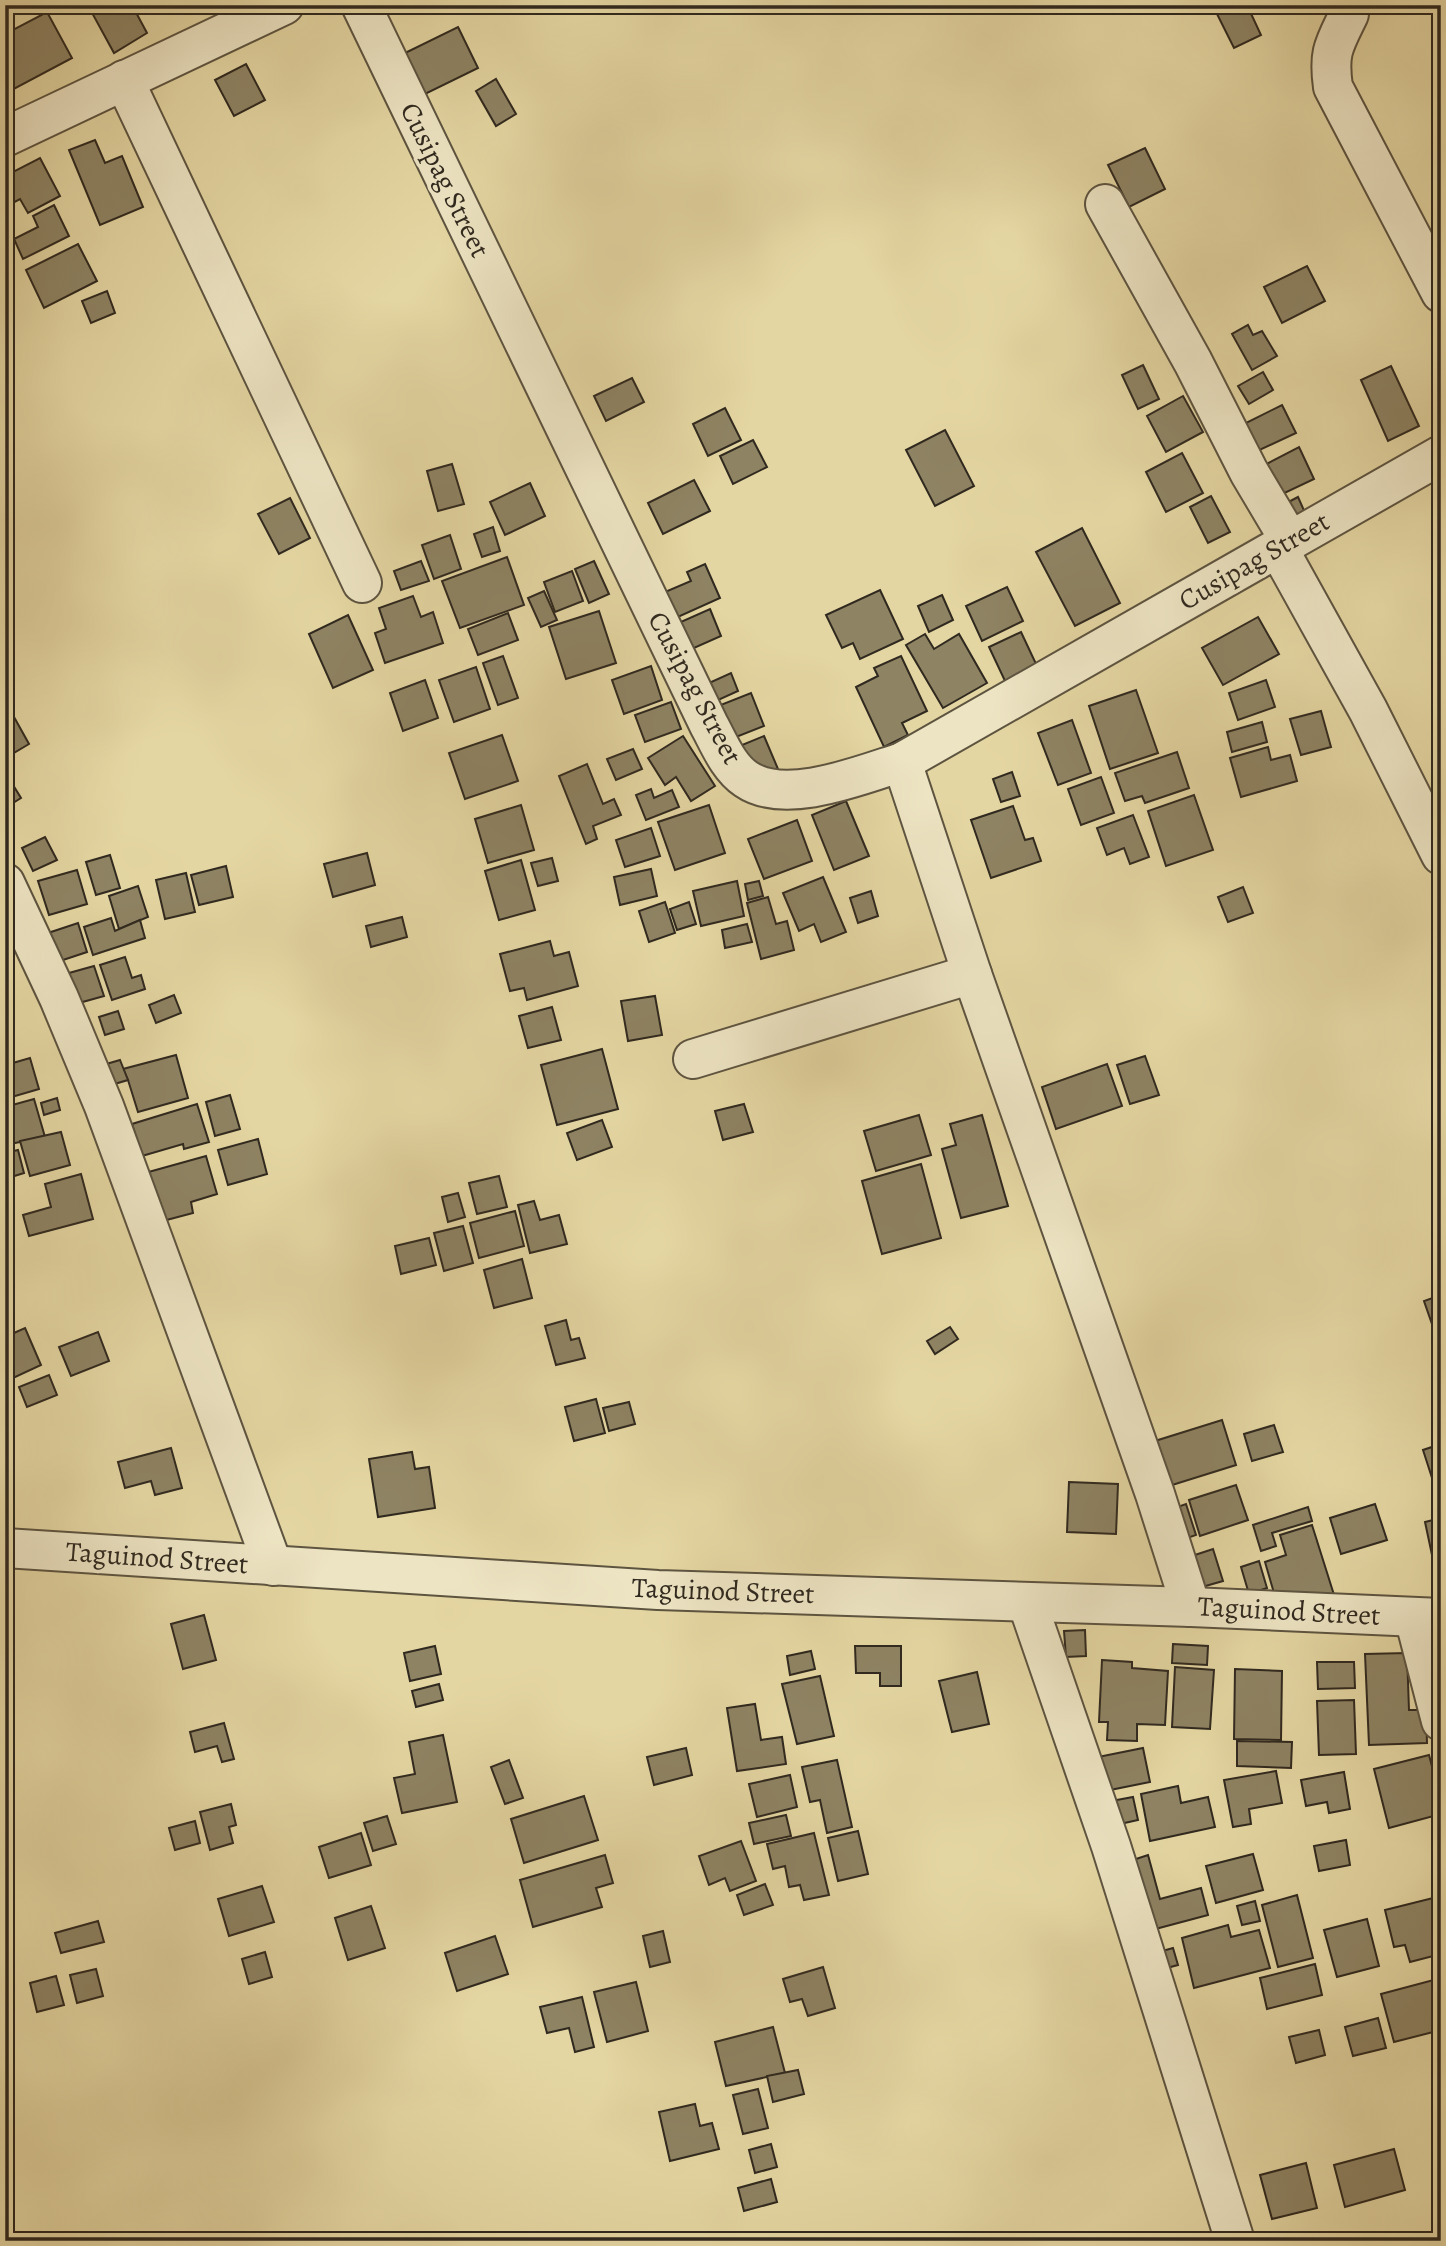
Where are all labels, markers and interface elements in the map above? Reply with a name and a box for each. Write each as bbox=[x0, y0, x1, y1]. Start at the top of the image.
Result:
street label: Cusipag Street bbox=[391, 96, 499, 264]
street label: Cusipag Street bbox=[1172, 503, 1336, 619]
street label: Cusipag Street bbox=[639, 605, 751, 771]
street label: Taguinod Street bbox=[65, 1533, 249, 1583]
street label: Taguinod Street bbox=[631, 1569, 815, 1613]
street label: Taguinod Street bbox=[1197, 1587, 1381, 1635]

